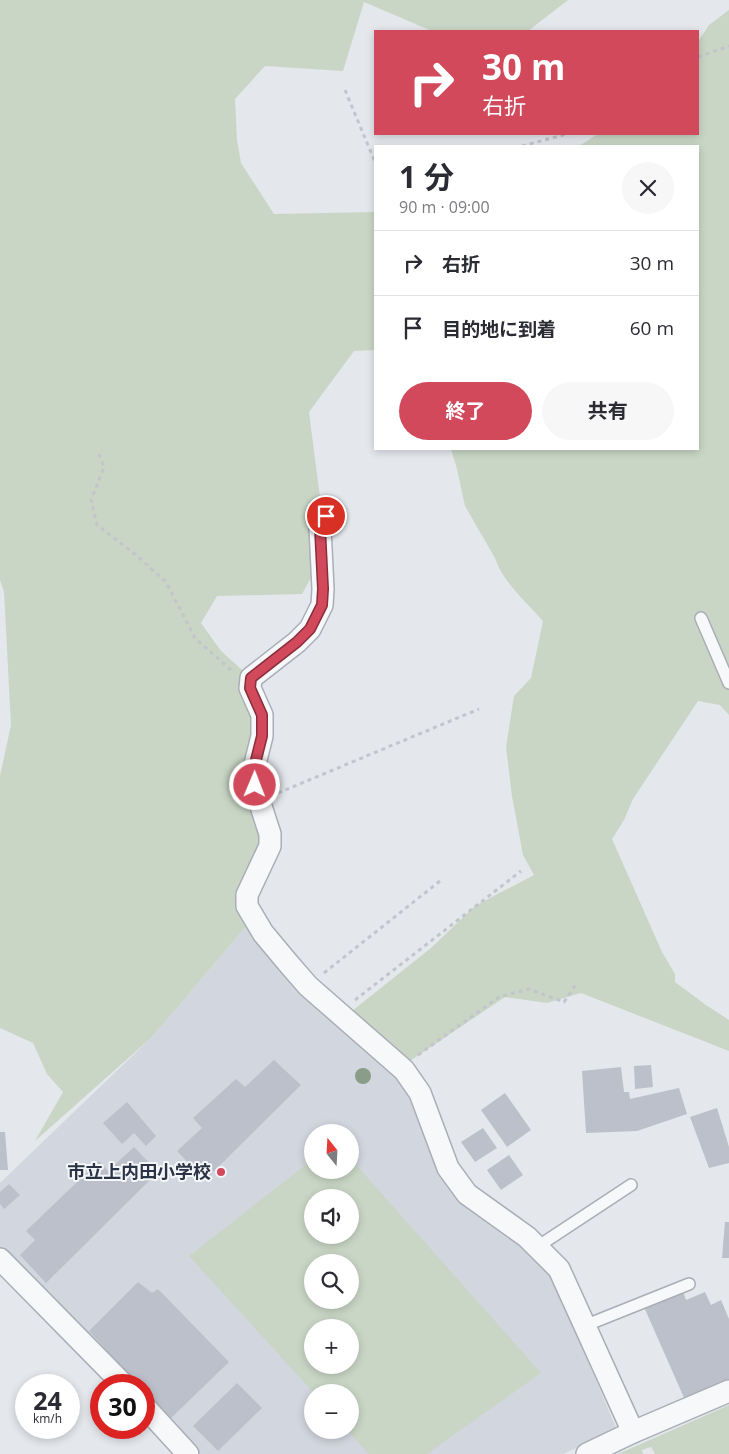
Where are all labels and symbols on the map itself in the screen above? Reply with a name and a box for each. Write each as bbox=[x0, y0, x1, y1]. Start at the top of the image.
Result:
pin bbox=[305, 495, 347, 537]
position arrow bbox=[228, 758, 280, 810]
north arrow bbox=[304, 1124, 359, 1179]
place label: 市立上内田小学校 bbox=[67, 1159, 211, 1183]
marker: 市立上内田小学校 bbox=[215, 1166, 227, 1178]
speed limit sign: 30 bbox=[90, 1374, 155, 1439]

